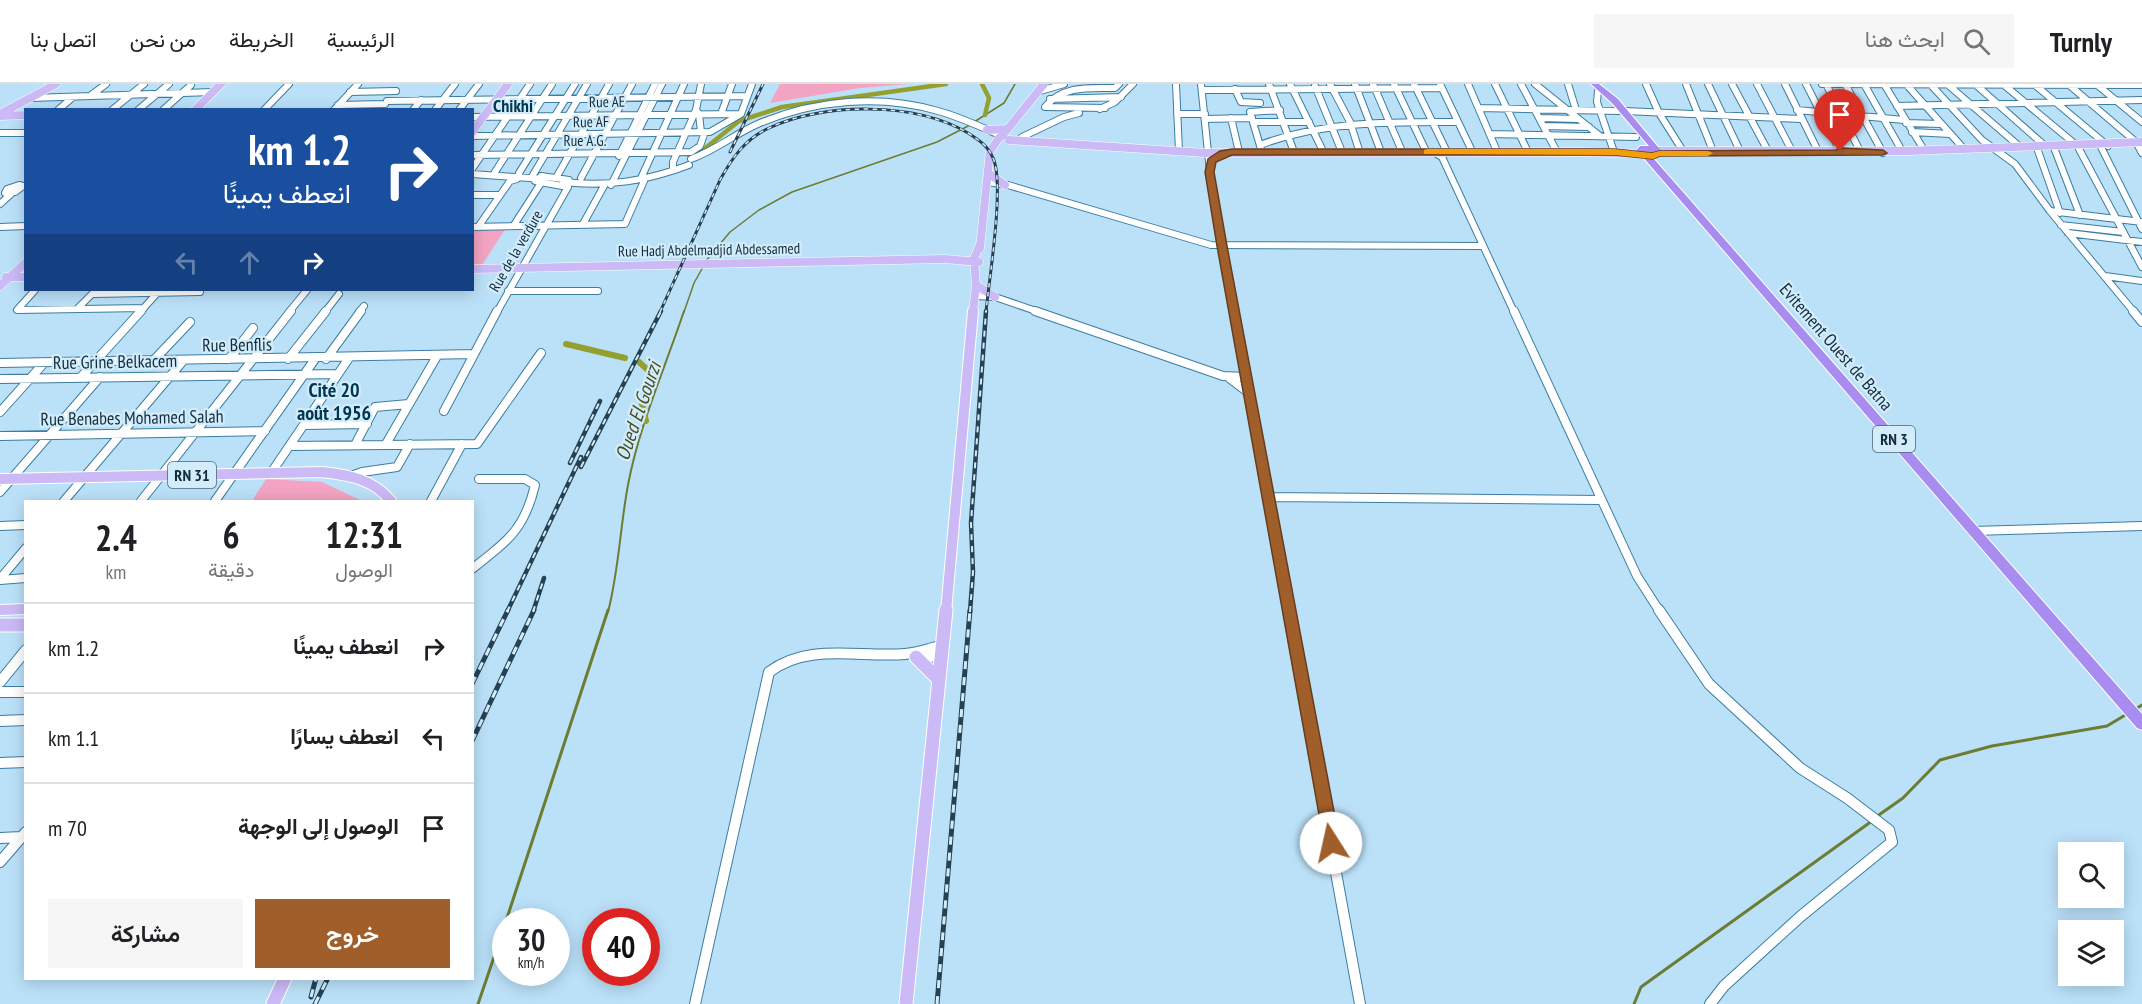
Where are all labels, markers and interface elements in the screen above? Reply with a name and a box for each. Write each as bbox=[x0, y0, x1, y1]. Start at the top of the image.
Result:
search box bbox=[1594, 14, 2014, 68]
text: Turnly bbox=[2050, 23, 2112, 60]
text: ابحث هنا bbox=[1865, 25, 1945, 53]
icon: search bbox=[1960, 25, 1993, 58]
text: اتصل بنا bbox=[30, 26, 97, 53]
text: من نحن bbox=[130, 26, 196, 53]
text: الخريطة bbox=[229, 26, 294, 53]
text: الرئيسية bbox=[327, 26, 395, 53]
pin bbox=[1814, 89, 1865, 151]
street label: Rue AE bbox=[589, 92, 625, 111]
district label: Chikhi bbox=[493, 94, 533, 117]
icon: arrive bbox=[1823, 98, 1856, 131]
street label: Rue AF bbox=[573, 112, 609, 131]
text: 1.2 km bbox=[248, 122, 351, 177]
street label: Rue A.G. bbox=[564, 131, 607, 150]
icon: right bbox=[372, 132, 450, 210]
text: انعطف يمينًا bbox=[223, 176, 351, 210]
street label: Rue de la verdure bbox=[485, 207, 547, 295]
street label: Rue Hadj Abdelmadjid Abdessamed bbox=[618, 238, 800, 261]
icon: left bbox=[170, 246, 203, 279]
icon: ahead bbox=[233, 246, 266, 279]
icon: right bbox=[296, 246, 329, 279]
street label: Evitement Ouest de Batna bbox=[1775, 278, 1898, 415]
street label: Rue Benflis bbox=[202, 332, 272, 357]
street label: Rue Grine Belkacem bbox=[53, 349, 177, 374]
water label: Oued El Gourzi bbox=[609, 356, 668, 464]
district label: Cité 20 août 1956 bbox=[297, 377, 371, 426]
street label: Rue Benabes Mohamed Salah bbox=[40, 404, 224, 431]
road number: RN 3 bbox=[1873, 426, 1915, 452]
road number: RN 31 bbox=[168, 462, 216, 488]
text: 6 bbox=[222, 511, 240, 558]
text: 12:31 bbox=[325, 511, 403, 558]
text: 2.4 bbox=[95, 514, 137, 561]
text: دقيقة bbox=[208, 557, 254, 583]
text: الوصول bbox=[335, 557, 393, 583]
text: km bbox=[106, 559, 126, 585]
text: انعطف يمينًا bbox=[293, 632, 399, 660]
icon: right bbox=[417, 632, 450, 665]
text: 1.2 km bbox=[48, 634, 99, 662]
text: انعطف يسارًا bbox=[290, 722, 399, 750]
icon: left bbox=[417, 722, 450, 755]
text: 1.1 km bbox=[48, 724, 99, 752]
position arrow bbox=[1299, 811, 1363, 875]
text: الوصول إلى الوجهة bbox=[238, 812, 399, 840]
icon: arrive bbox=[417, 812, 450, 845]
text: 70 m bbox=[48, 814, 87, 842]
map controls bbox=[2058, 842, 2124, 986]
button: search bbox=[2058, 842, 2124, 908]
button: مشاركة bbox=[48, 899, 243, 968]
button: خروج bbox=[255, 899, 450, 968]
speed limit sign: 40 bbox=[582, 908, 660, 986]
text: 30 bbox=[517, 920, 545, 959]
button: layers bbox=[2058, 920, 2124, 986]
text: km/h bbox=[518, 953, 544, 972]

